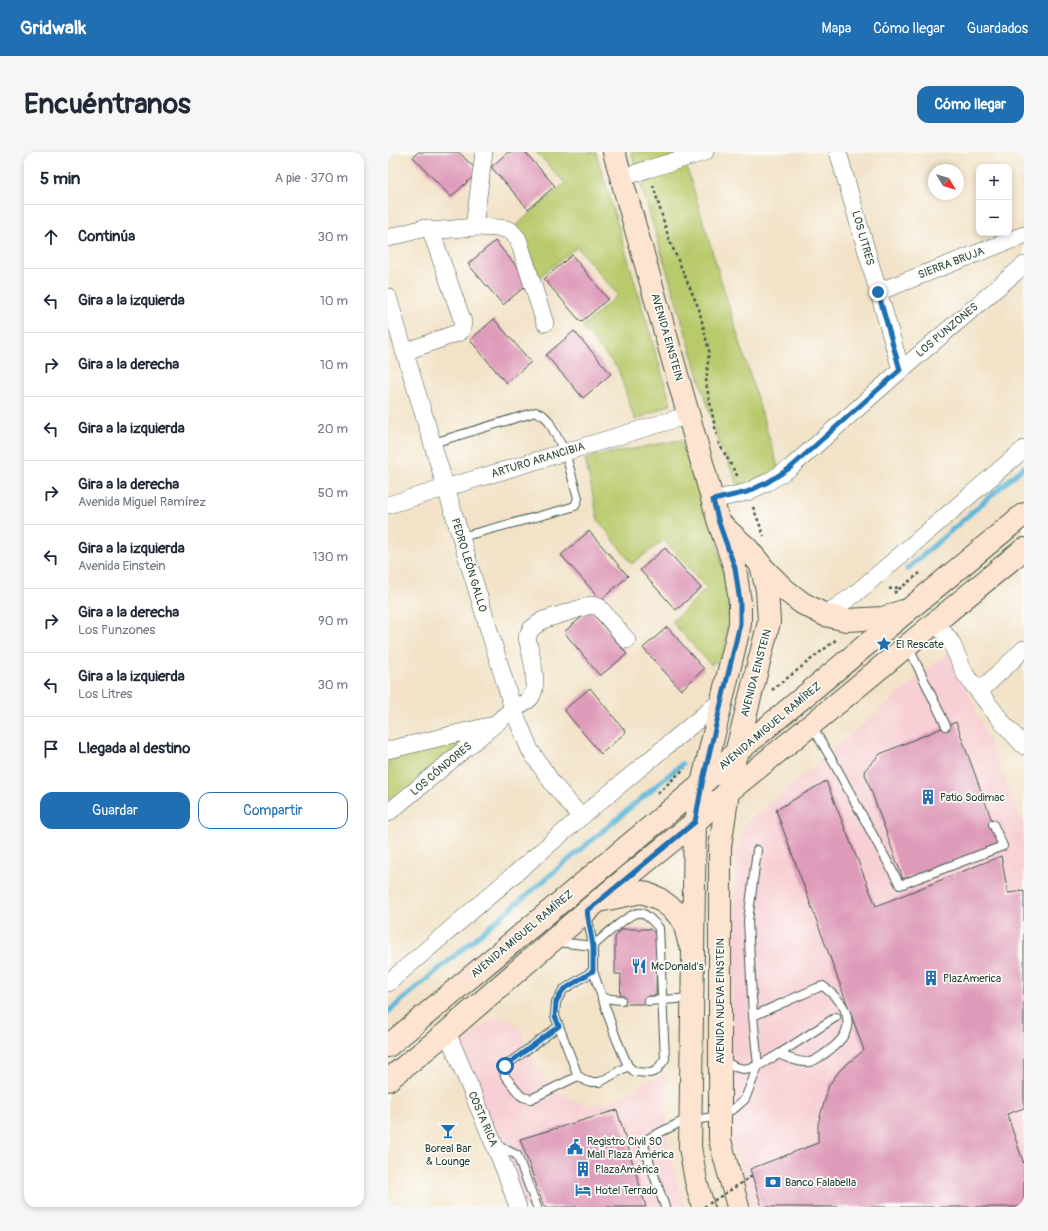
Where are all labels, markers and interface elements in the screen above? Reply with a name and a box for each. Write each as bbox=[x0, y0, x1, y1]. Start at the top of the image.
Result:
text: Gridwalk bbox=[20, 16, 86, 40]
text: Mapa bbox=[822, 20, 851, 37]
text: Cómo llegar bbox=[873, 20, 945, 37]
text: Guardados bbox=[967, 20, 1028, 37]
button: Cómo llegar bbox=[917, 86, 1024, 123]
text: Encuéntranos bbox=[24, 87, 191, 122]
north arrow bbox=[928, 164, 964, 200]
map controls bbox=[976, 164, 1012, 236]
button: + bbox=[976, 164, 1012, 200]
text: 5 min bbox=[40, 168, 80, 189]
text: A pie · 370 m bbox=[275, 170, 348, 186]
button: − bbox=[976, 200, 1012, 236]
street label: LOS LITRES bbox=[849, 209, 877, 267]
icon: ahead bbox=[40, 226, 62, 248]
text: Continúa bbox=[78, 227, 135, 246]
text: 30 m bbox=[318, 229, 348, 245]
street label: SIERRA BRUJA bbox=[916, 244, 986, 282]
route end bbox=[869, 283, 887, 301]
icon: left bbox=[40, 290, 62, 312]
text: Gira a la izquierda bbox=[78, 291, 185, 310]
street label: AVENIDA EINSTEIN bbox=[648, 292, 686, 382]
text: 10 m bbox=[320, 293, 348, 309]
street label: LOS PUNZONES bbox=[913, 300, 981, 360]
icon: right bbox=[40, 354, 62, 376]
text: Gira a la derecha bbox=[78, 355, 179, 374]
text: 10 m bbox=[320, 357, 348, 373]
icon: left bbox=[40, 418, 62, 440]
text: Gira a la izquierda bbox=[78, 419, 185, 438]
text: 20 m bbox=[317, 421, 348, 437]
street label: ARTURO ARANCIBIA bbox=[490, 440, 586, 480]
text: Gira a la derecha bbox=[78, 475, 179, 494]
icon: right bbox=[40, 482, 62, 504]
text: 50 m bbox=[318, 485, 348, 501]
text: Avenida Miguel Ramírez bbox=[78, 494, 206, 510]
street label: PEDRO LEÓN GALLO bbox=[449, 516, 490, 613]
text: Gira a la izquierda bbox=[78, 539, 185, 558]
icon: left bbox=[40, 546, 62, 568]
text: 130 m bbox=[312, 549, 348, 565]
text: Avenida Einstein bbox=[78, 558, 166, 574]
text: Gira a la derecha bbox=[78, 603, 179, 622]
icon: right bbox=[40, 610, 62, 632]
text: 90 m bbox=[318, 613, 348, 629]
text: Los Punzones bbox=[78, 622, 155, 638]
street label: AVENIDA EINSTEIN bbox=[738, 628, 774, 718]
place icon: El Rescate bbox=[875, 635, 893, 653]
place label: El Rescate bbox=[896, 638, 944, 651]
text: Gira a la izquierda bbox=[78, 667, 185, 686]
icon: left bbox=[40, 674, 62, 696]
text: 30 m bbox=[318, 677, 348, 693]
street label: AVENIDA MIGUEL RAMÍREZ bbox=[716, 679, 824, 773]
text: Los Litres bbox=[78, 686, 132, 702]
icon: arrive bbox=[40, 738, 62, 760]
text: Llegada al destino bbox=[78, 739, 190, 758]
street label: LOS CÓNDORES bbox=[407, 739, 474, 798]
building icon: Patio Sodimac bbox=[919, 788, 937, 806]
place label: Patio Sodimac bbox=[940, 791, 1005, 804]
button: Guardar bbox=[40, 792, 190, 829]
button: Compartir bbox=[198, 792, 348, 829]
street label: AVENIDA MIGUEL RAMÍREZ bbox=[468, 887, 576, 981]
street label: AVENIDA NUEVA EINSTEIN bbox=[714, 938, 727, 1064]
restaurant icon: McDonald's bbox=[630, 957, 648, 975]
place label: McDonald's bbox=[651, 960, 704, 973]
building icon: PlazAmerica bbox=[922, 969, 940, 987]
place label: PlazAmerica bbox=[943, 972, 1001, 985]
route start bbox=[496, 1057, 514, 1075]
street label: COSTA RICA bbox=[466, 1090, 500, 1148]
bar icon: Boreal Bar & Lounge bbox=[439, 1122, 457, 1140]
place label: Registro Civil SO Mall Plaza América bbox=[587, 1135, 674, 1161]
public building icon: Registro Civil SO Mall Plaza América bbox=[566, 1138, 584, 1156]
place label: Boreal Bar & Lounge bbox=[425, 1142, 471, 1168]
building icon: PlazaAmérica bbox=[574, 1160, 592, 1178]
place label: PlazaAmérica bbox=[595, 1163, 659, 1176]
bank icon: Banco Falabella bbox=[764, 1173, 782, 1191]
place label: Banco Falabella bbox=[785, 1176, 856, 1189]
hotel icon: Hotel Terrado bbox=[574, 1181, 592, 1199]
place label: Hotel Terrado bbox=[595, 1184, 658, 1197]

